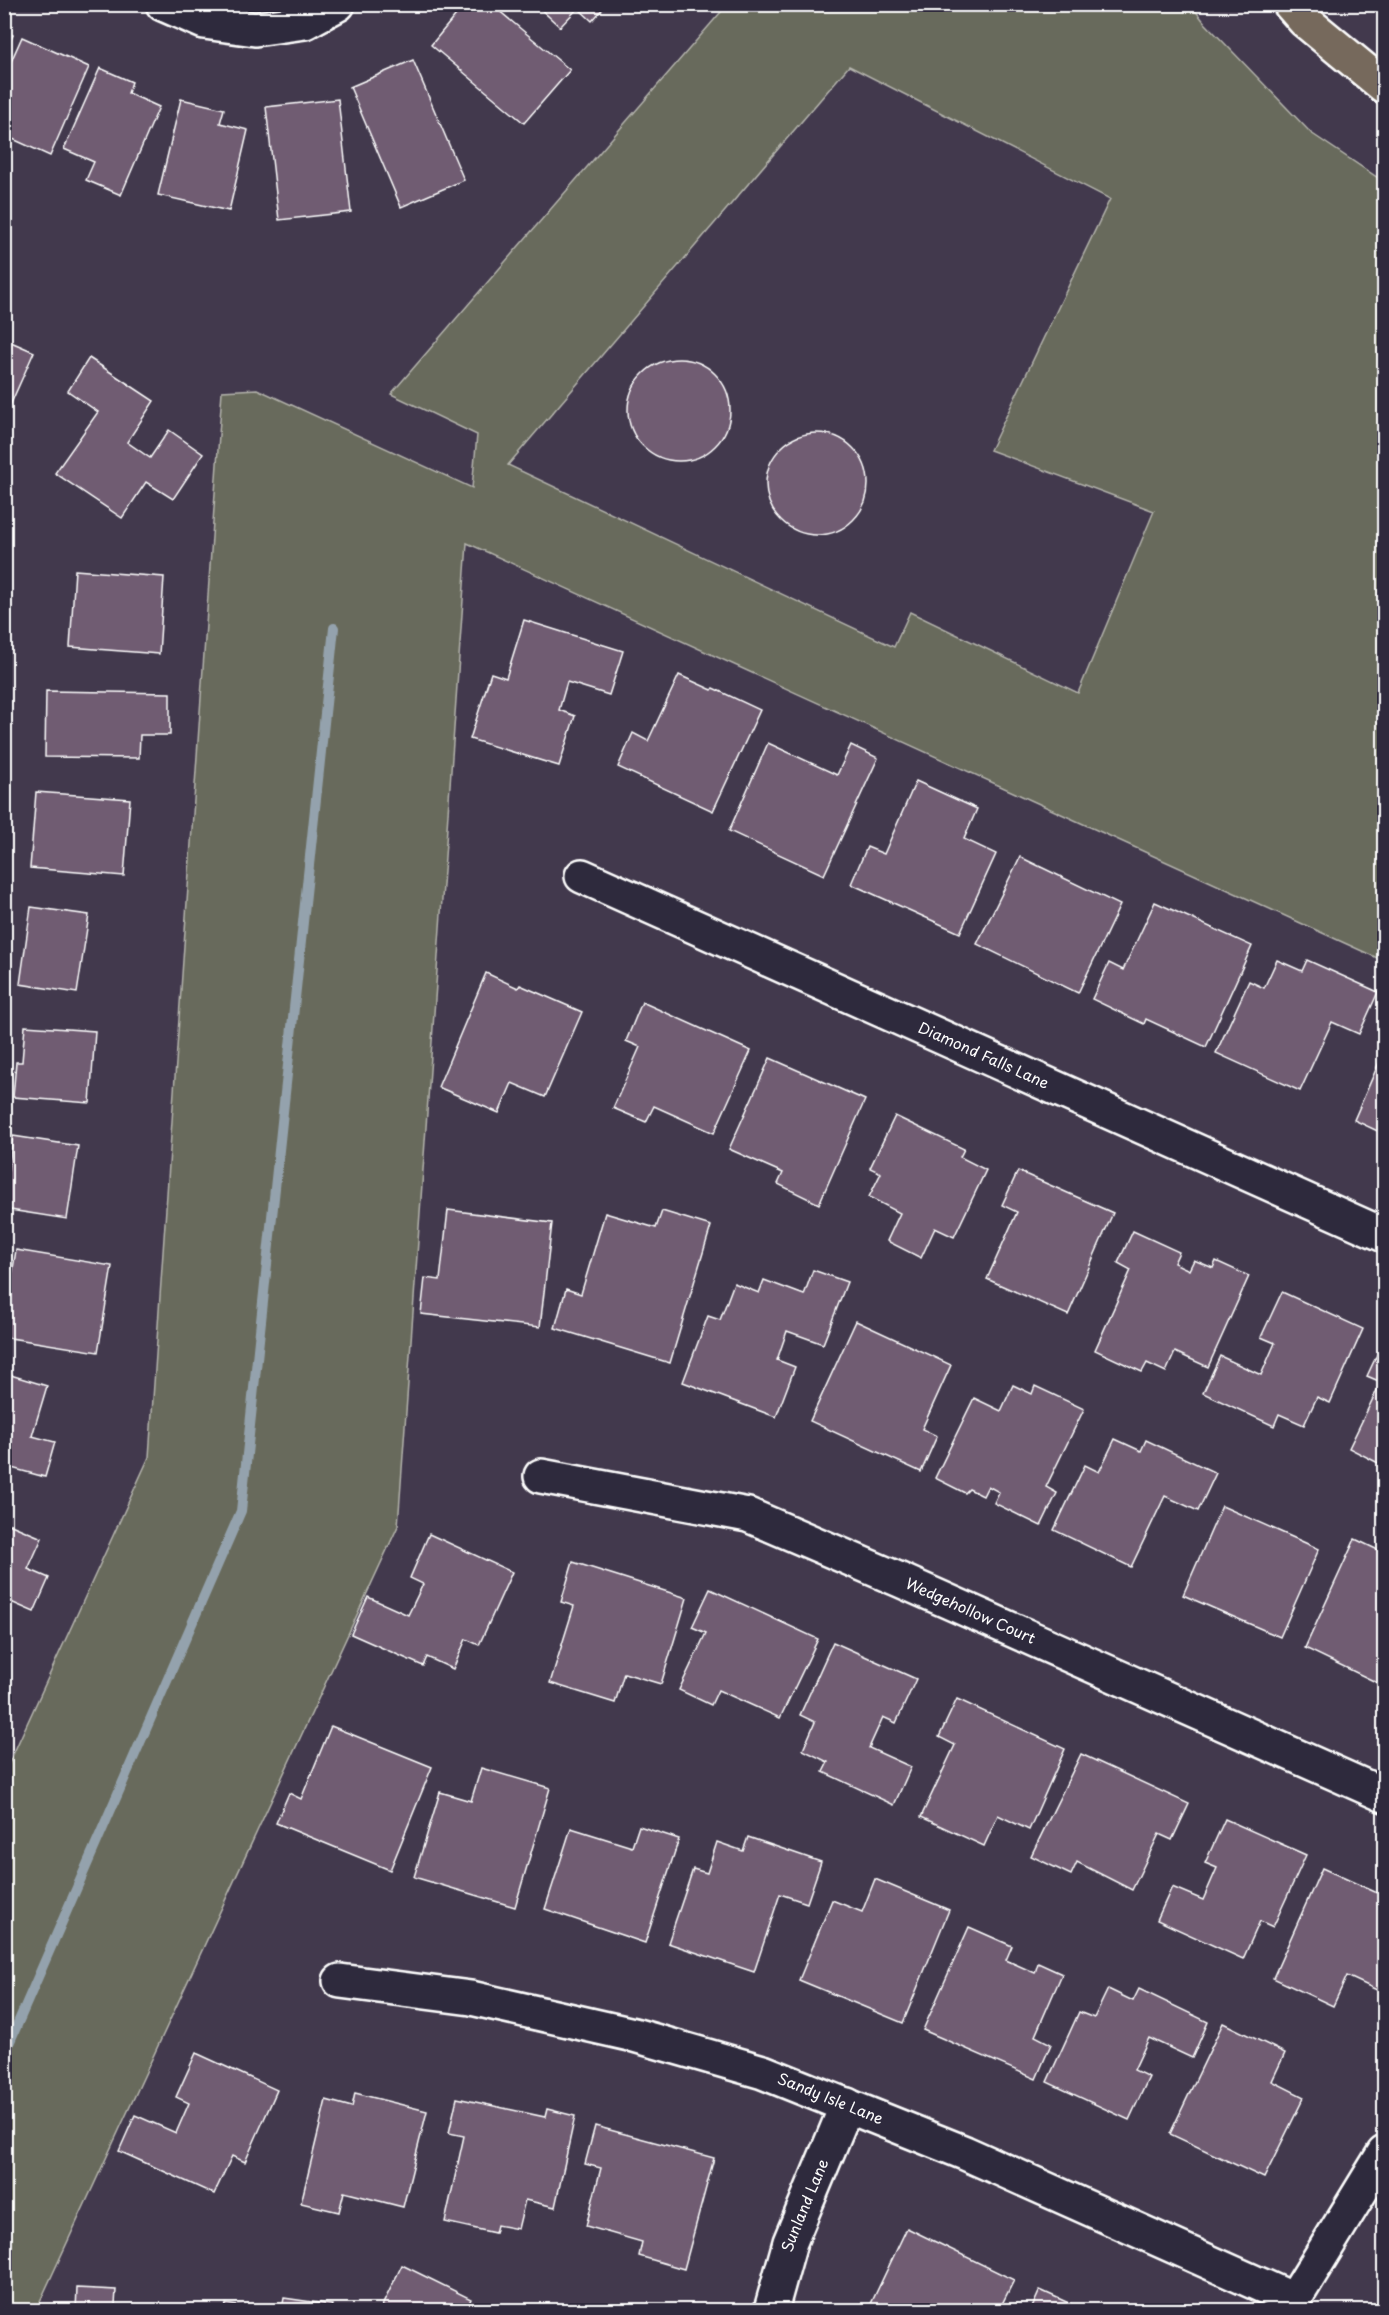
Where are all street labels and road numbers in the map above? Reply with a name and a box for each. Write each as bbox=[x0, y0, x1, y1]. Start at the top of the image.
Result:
street label: Diamond Falls Lane bbox=[915, 1015, 1053, 1094]
street label: Wedgehollow Court bbox=[902, 1571, 1040, 1649]
street label: Sandy Isle Lane bbox=[774, 2066, 887, 2129]
street label: Sunland Lane bbox=[775, 2155, 833, 2254]

